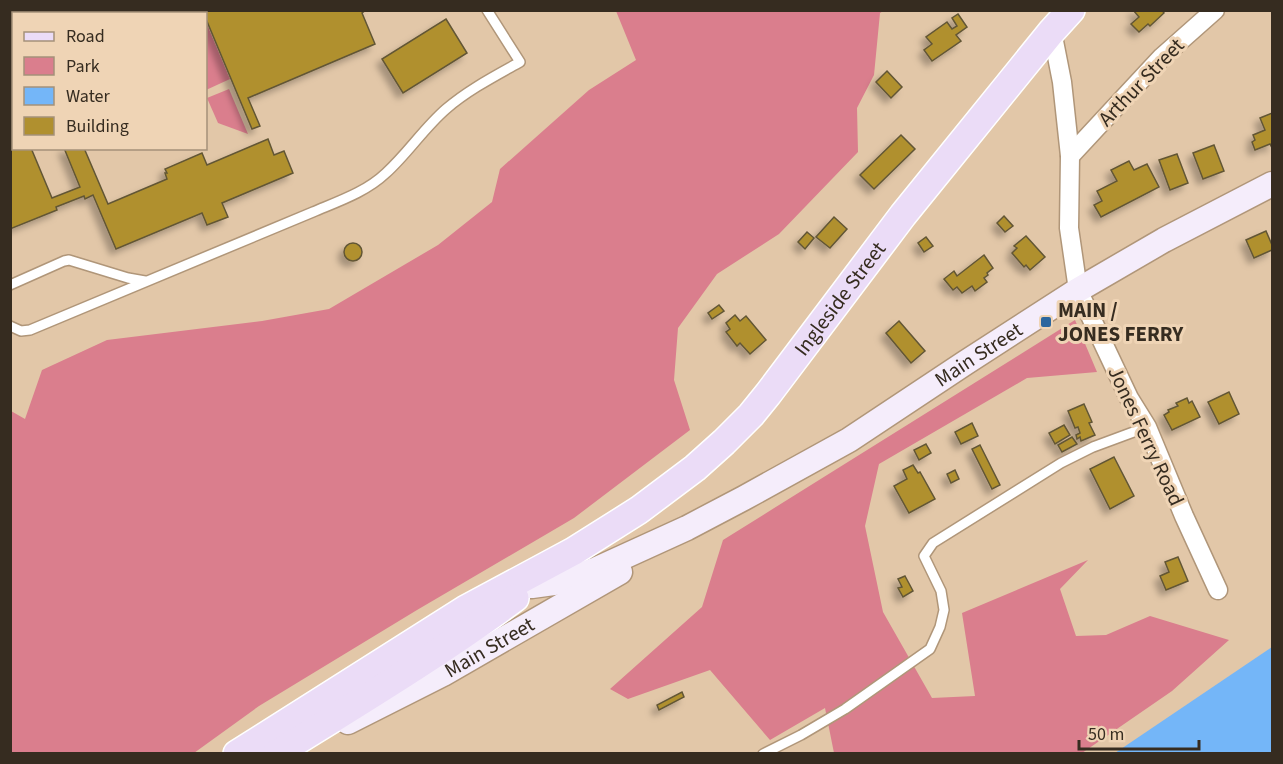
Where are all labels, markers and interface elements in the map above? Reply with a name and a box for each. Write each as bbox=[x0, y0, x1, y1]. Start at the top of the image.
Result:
legend bbox=[12, 12, 207, 150]
text: Road bbox=[66, 24, 105, 49]
street label: Arthur Street bbox=[1091, 31, 1191, 133]
text: Park bbox=[66, 54, 100, 79]
text: Water bbox=[66, 84, 110, 109]
text: Building bbox=[66, 114, 129, 139]
street label: Ingleside Street bbox=[787, 235, 893, 362]
place label: MAIN / JONES FERRY bbox=[1058, 295, 1184, 349]
street label: Main Street bbox=[929, 315, 1028, 394]
marker: MAIN / JONES FERRY bbox=[1039, 315, 1053, 329]
street label: Jones Ferry Road bbox=[1100, 361, 1192, 511]
street label: Main Street bbox=[439, 609, 540, 685]
scale bar bbox=[1079, 713, 1199, 751]
text: 50 m bbox=[1088, 722, 1124, 747]

